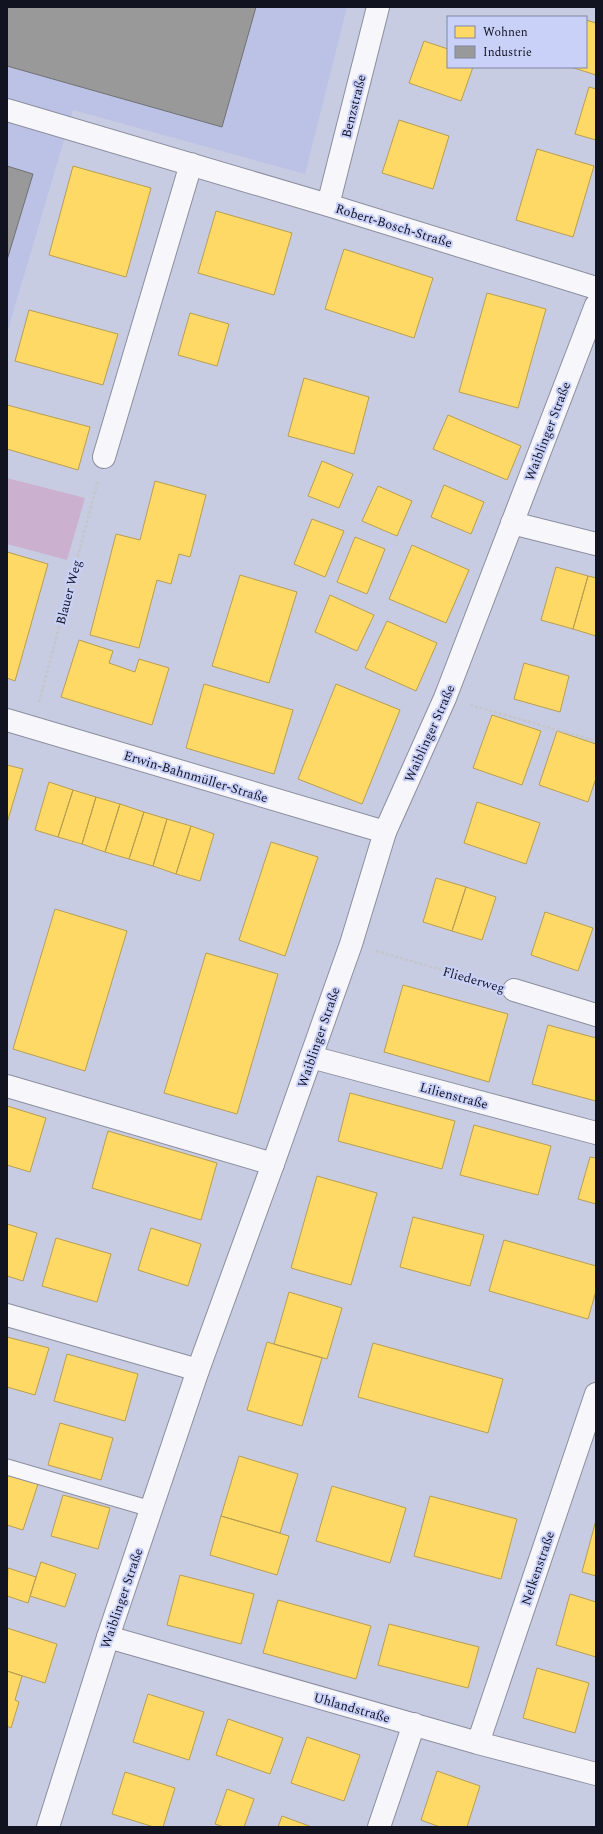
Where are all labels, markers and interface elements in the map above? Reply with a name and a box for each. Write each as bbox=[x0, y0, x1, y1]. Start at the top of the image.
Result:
legend bbox=[447, 16, 587, 68]
text: Wohnen bbox=[483, 23, 528, 42]
text: Industrie bbox=[483, 43, 532, 62]
street label: Benzstraße bbox=[336, 72, 372, 140]
street label: Robert-Bosch-Straße bbox=[333, 199, 455, 253]
street label: Waiblinger Straße bbox=[520, 379, 576, 484]
street label: Blauer Weg bbox=[51, 558, 87, 627]
street label: Waiblinger Straße bbox=[399, 681, 460, 785]
street label: Erwin-Bahnmüller-Straße bbox=[121, 745, 270, 808]
street label: Fliederweg bbox=[440, 962, 507, 998]
street label: Waiblinger Straße bbox=[292, 985, 345, 1090]
street label: Lilienstraße bbox=[417, 1077, 490, 1115]
street label: Nelkenstraße bbox=[516, 1528, 560, 1608]
street label: Waiblinger Straße bbox=[95, 1546, 148, 1651]
street label: Uhlandstraße bbox=[311, 1687, 392, 1728]

